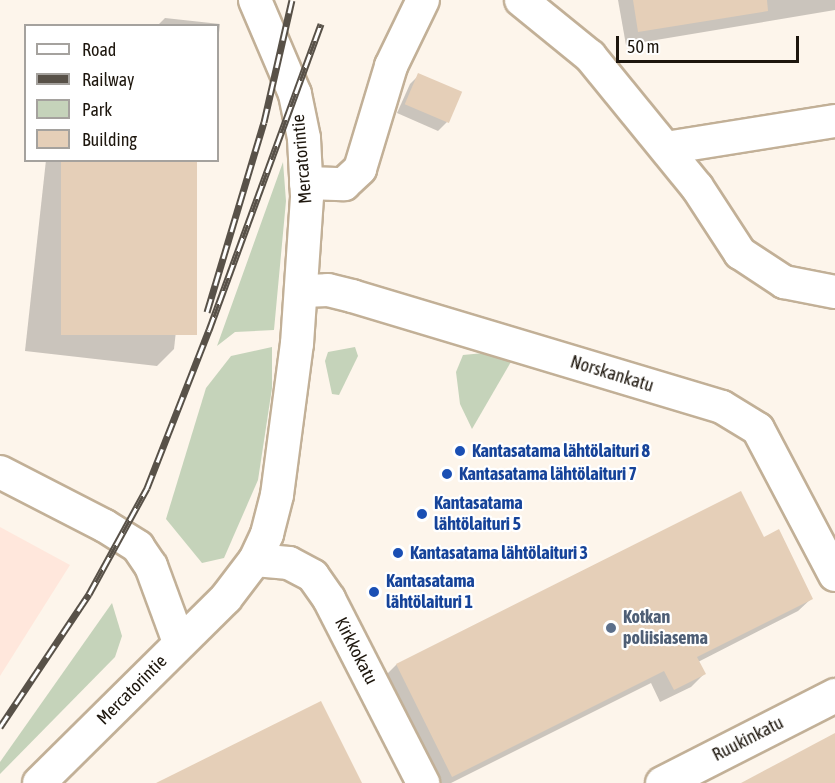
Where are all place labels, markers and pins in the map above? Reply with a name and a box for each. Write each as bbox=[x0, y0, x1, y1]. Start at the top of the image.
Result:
place label: Kantasatama lähtölaituri 8 bbox=[472, 440, 650, 462]
marker: Kantasatama lähtölaituri 8 bbox=[453, 444, 467, 458]
place label: Kantasatama lähtölaituri 7 bbox=[459, 463, 637, 485]
marker: Kantasatama lähtölaituri 7 bbox=[440, 467, 454, 481]
place label: Kantasatama lähtölaituri 5 bbox=[434, 493, 523, 536]
marker: Kantasatama lähtölaituri 5 bbox=[415, 507, 429, 521]
place label: Kantasatama lähtölaituri 3 bbox=[410, 542, 588, 564]
marker: Kantasatama lähtölaituri 3 bbox=[391, 546, 405, 560]
place label: Kantasatama lähtölaituri 1 bbox=[386, 571, 475, 614]
marker: Kantasatama lähtölaituri 1 bbox=[367, 585, 381, 599]
place label: Kotkan poliisiasema bbox=[623, 607, 708, 650]
marker: Kotkan poliisiasema bbox=[604, 621, 618, 635]

